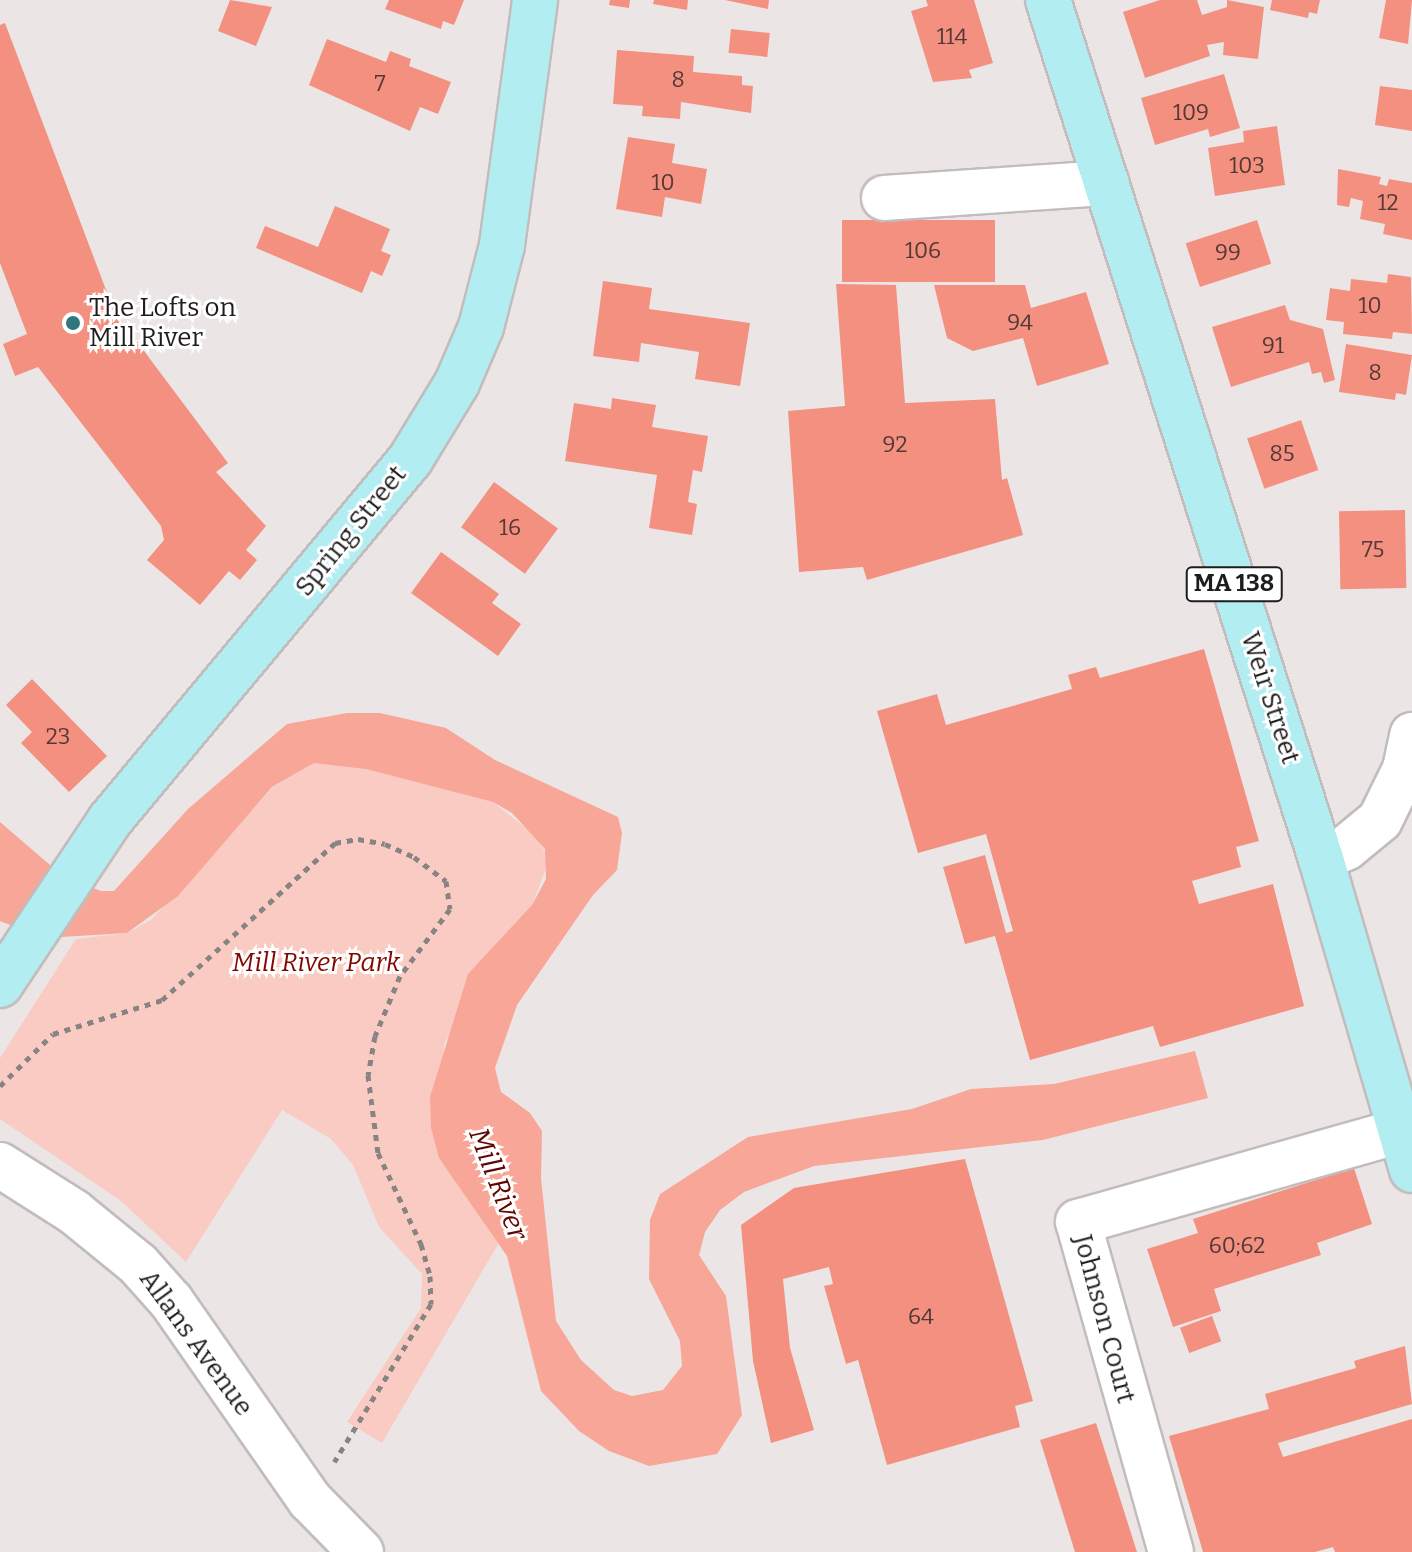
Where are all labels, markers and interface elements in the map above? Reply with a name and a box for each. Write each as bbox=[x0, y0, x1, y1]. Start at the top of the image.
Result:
house number: 114 bbox=[937, 24, 967, 50]
house number: 8 bbox=[671, 67, 685, 93]
house number: 7 bbox=[374, 71, 386, 97]
house number: 109 bbox=[1173, 100, 1209, 126]
house number: 103 bbox=[1229, 153, 1265, 179]
house number: 10 bbox=[651, 170, 675, 196]
house number: 12 bbox=[1378, 190, 1398, 216]
house number: 106 bbox=[905, 238, 941, 264]
house number: 99 bbox=[1215, 240, 1241, 266]
place label: The Lofts on Mill River bbox=[89, 292, 236, 354]
house number: 10 bbox=[1358, 293, 1382, 319]
house number: 94 bbox=[1007, 310, 1033, 336]
marker: The Lofts on Mill River bbox=[64, 314, 82, 332]
house number: 91 bbox=[1262, 333, 1284, 359]
house number: 8 bbox=[1368, 360, 1382, 386]
house number: 92 bbox=[883, 432, 907, 458]
house number: 85 bbox=[1270, 441, 1294, 467]
street label: Spring Street bbox=[289, 459, 413, 603]
house number: 16 bbox=[499, 515, 521, 541]
house number: 75 bbox=[1362, 537, 1384, 563]
road number: MA 138 bbox=[1184, 564, 1284, 604]
street label: Weir Street bbox=[1234, 628, 1306, 768]
house number: 23 bbox=[46, 724, 70, 750]
park label: Mill River Park bbox=[232, 947, 400, 979]
water label: Mill River bbox=[461, 1123, 535, 1245]
street label: Johnson Court bbox=[1067, 1231, 1141, 1407]
house number: 60;62 bbox=[1209, 1233, 1265, 1259]
street label: Allans Avenue bbox=[133, 1264, 259, 1422]
house number: 64 bbox=[908, 1304, 934, 1330]

